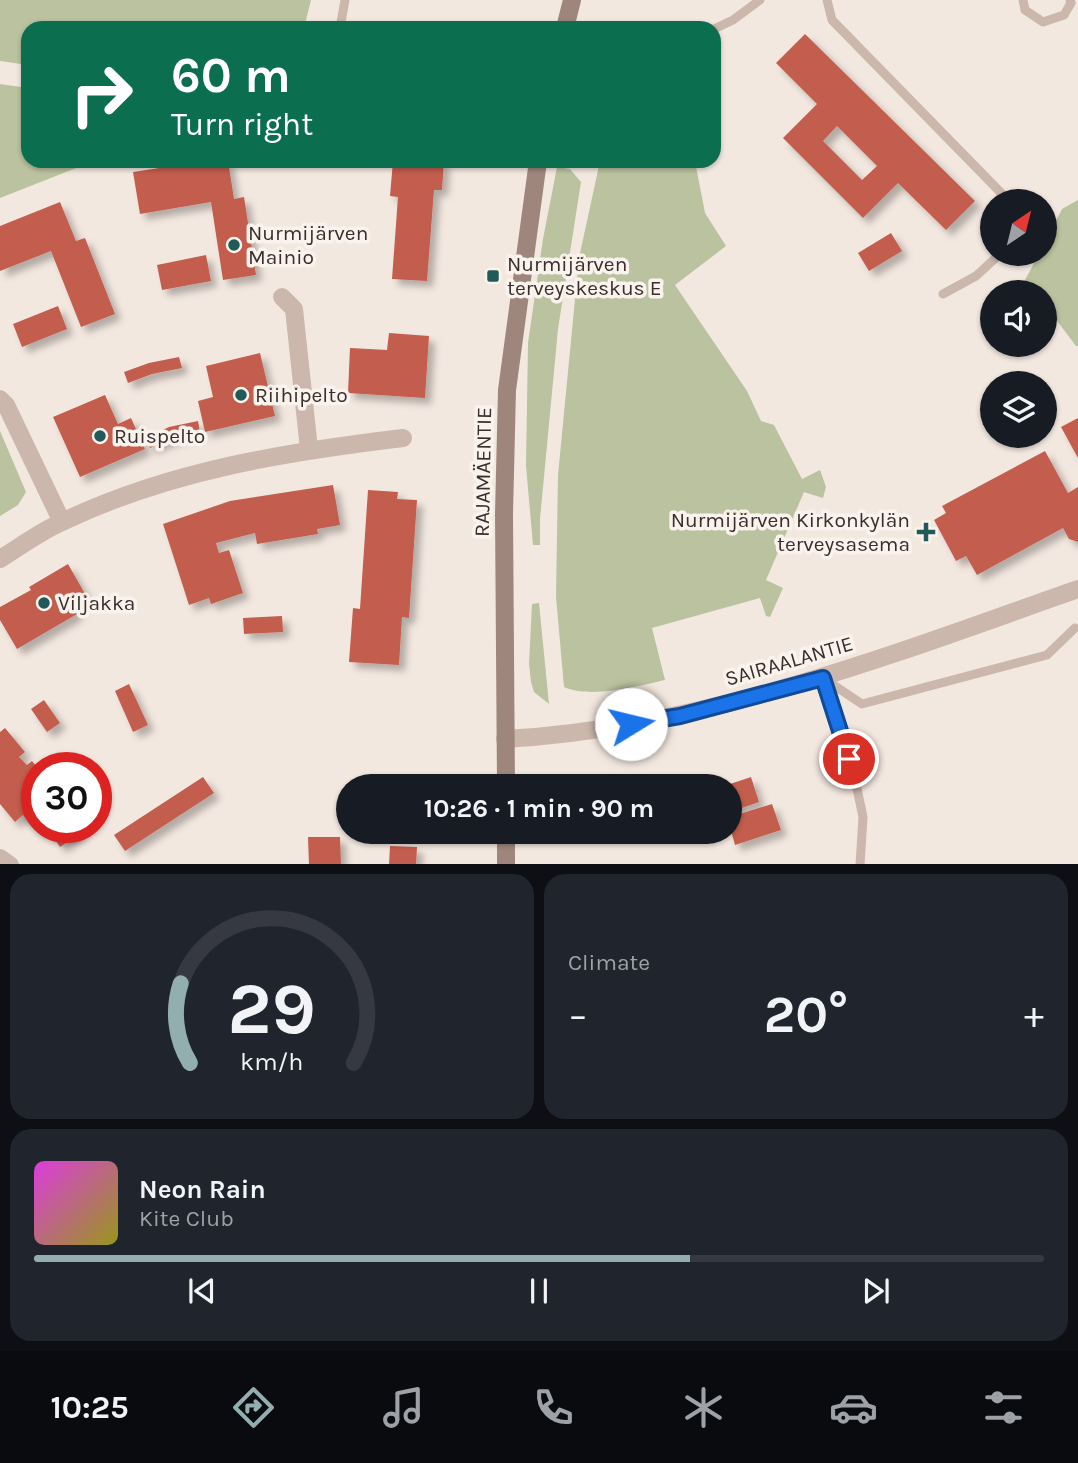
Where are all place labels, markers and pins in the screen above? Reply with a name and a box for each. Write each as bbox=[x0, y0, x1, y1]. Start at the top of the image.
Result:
place label: Nurmijärven Mainio bbox=[248, 221, 368, 269]
marker: Nurmijärven Mainio bbox=[226, 237, 242, 253]
place label: Nurmijärven terveyskeskus E bbox=[507, 252, 661, 300]
marker: Nurmijärven terveyskeskus E bbox=[485, 268, 501, 284]
place label: Riihipelto bbox=[255, 383, 348, 407]
marker: Riihipelto bbox=[233, 387, 249, 403]
place label: Ruispelto bbox=[114, 424, 205, 448]
marker: Ruispelto bbox=[92, 428, 108, 444]
place label: Nurmijärven Kirkonkylän terveysasema bbox=[671, 508, 910, 556]
marker: Nurmijärven Kirkonkylän terveysasema bbox=[916, 522, 936, 542]
place label: Viljakka bbox=[58, 591, 135, 615]
marker: Viljakka bbox=[36, 595, 52, 611]
pin bbox=[819, 729, 879, 789]

